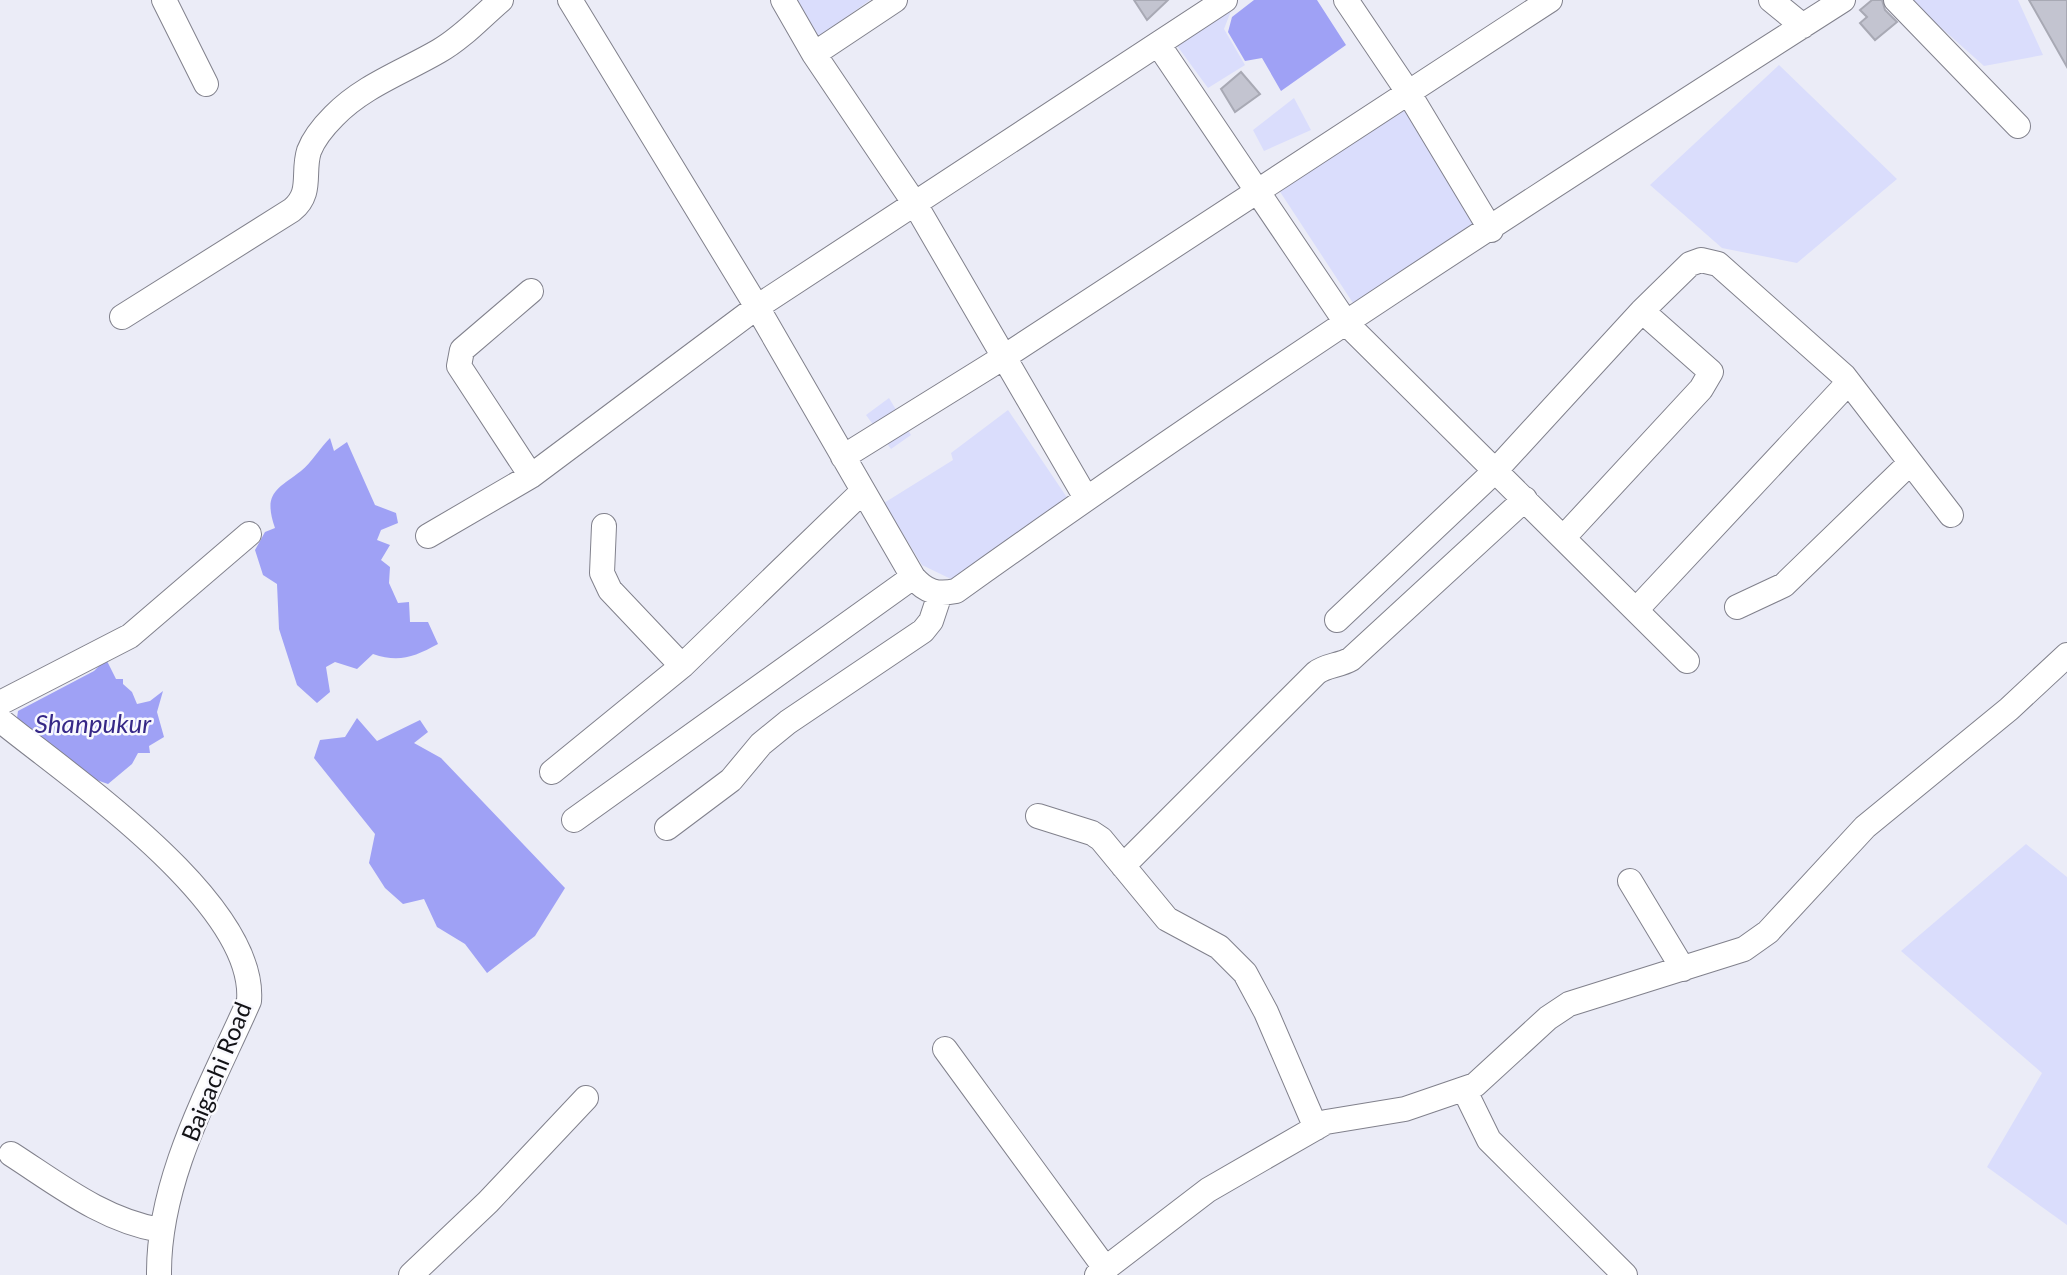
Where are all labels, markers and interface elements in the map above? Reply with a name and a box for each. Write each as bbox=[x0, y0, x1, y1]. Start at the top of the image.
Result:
water label: Shanpukur bbox=[35, 707, 152, 739]
street label: Baigachi Road bbox=[175, 998, 257, 1145]

